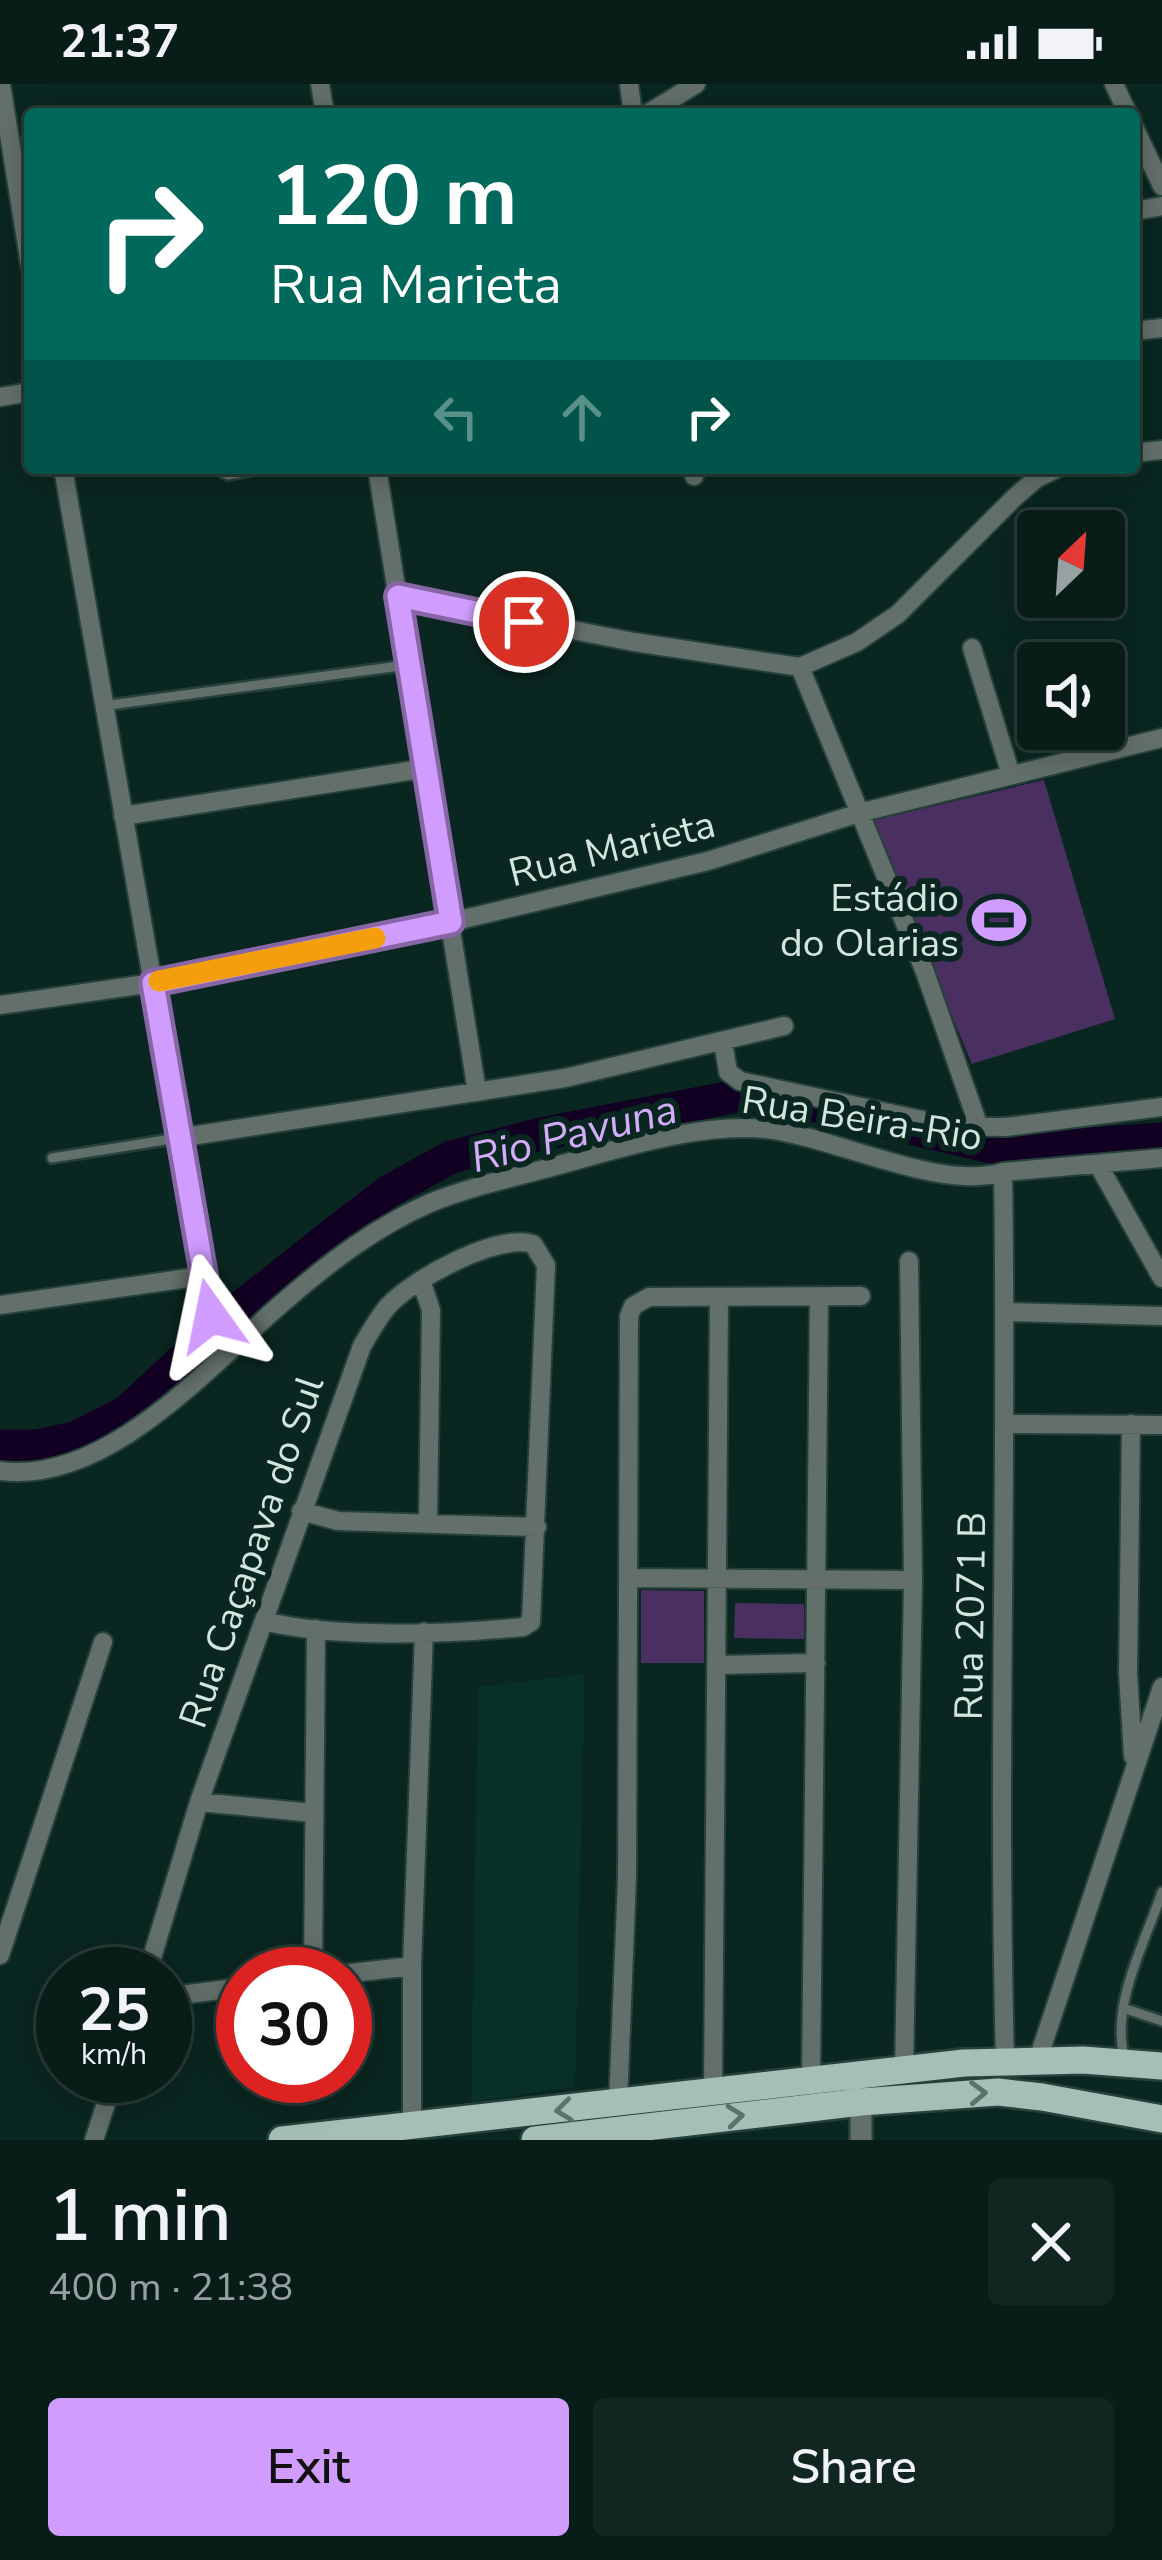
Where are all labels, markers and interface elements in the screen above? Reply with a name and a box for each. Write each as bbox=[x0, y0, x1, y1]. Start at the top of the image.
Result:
text: 21:37 bbox=[60, 12, 179, 73]
text: 120 m bbox=[270, 139, 518, 254]
icon: right bbox=[72, 156, 228, 312]
text: Rua Marieta bbox=[270, 248, 562, 322]
icon: left bbox=[423, 384, 489, 450]
icon: ahead bbox=[549, 384, 615, 450]
icon: right bbox=[675, 384, 741, 450]
north arrow bbox=[1017, 510, 1125, 618]
map controls bbox=[1017, 510, 1125, 750]
pin bbox=[473, 571, 575, 673]
icon: arrive bbox=[491, 589, 557, 655]
button: sound bbox=[1017, 642, 1125, 750]
street label: Rua Marieta bbox=[503, 798, 721, 900]
place label: Estádio do Olarias bbox=[780, 872, 959, 970]
sports icon: Estádio do Olarias bbox=[970, 891, 1028, 949]
street label: Rua Beira-Rio bbox=[738, 1074, 986, 1164]
water label: Rio Pavuna bbox=[465, 1081, 683, 1187]
position arrow bbox=[148, 1253, 274, 1379]
street label: Rua Caçapava do Sul bbox=[167, 1369, 337, 1735]
street label: Rua 2071 B bbox=[943, 1511, 999, 1721]
speed limit sign: 30 bbox=[216, 1947, 372, 2103]
text: 25 bbox=[78, 1969, 150, 2051]
text: km/h bbox=[81, 2034, 147, 2075]
one-way arrow bbox=[969, 2081, 988, 2107]
one-way arrow bbox=[554, 2097, 574, 2123]
one-way arrow bbox=[725, 2104, 745, 2130]
text: 1 min bbox=[48, 2167, 231, 2265]
button: close bbox=[988, 2179, 1114, 2305]
text: 400 m · 21:38 bbox=[48, 2261, 293, 2314]
button: Exit bbox=[48, 2398, 569, 2536]
button: Share bbox=[593, 2398, 1114, 2536]

